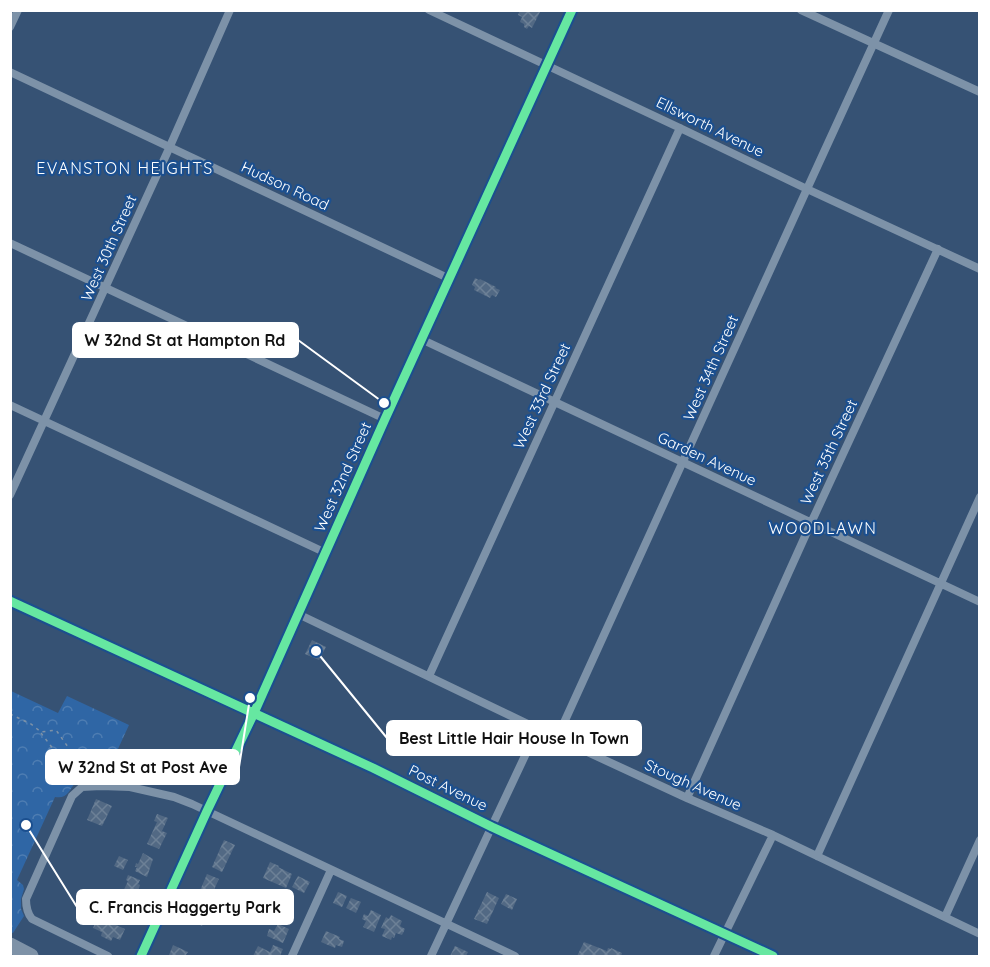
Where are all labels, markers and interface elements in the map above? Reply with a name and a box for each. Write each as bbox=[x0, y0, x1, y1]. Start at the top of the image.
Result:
street label: Ellsworth Avenue bbox=[653, 92, 767, 161]
street label: Hudson Road bbox=[238, 157, 332, 214]
district label: EVANSTON HEIGHTS bbox=[36, 158, 214, 178]
street label: West 30th Street bbox=[77, 192, 140, 304]
street label: West 34th Street bbox=[679, 312, 742, 423]
callout: W 32nd St at Hampton Rd bbox=[73, 323, 298, 357]
text: W 32nd St at Hampton Rd bbox=[85, 330, 285, 350]
street label: West 33rd Street bbox=[509, 340, 574, 452]
street label: West 35th Street bbox=[796, 396, 861, 507]
street label: West 32nd Street bbox=[310, 419, 375, 535]
street label: Garden Avenue bbox=[655, 427, 760, 490]
district label: WOODLAWN bbox=[768, 518, 878, 538]
callout: Best Little Hair House In Town bbox=[387, 721, 641, 755]
text: Best Little Hair House In Town bbox=[399, 728, 629, 748]
callout: W 32nd St at Post Ave bbox=[46, 750, 239, 784]
street label: Stough Avenue bbox=[642, 755, 745, 814]
text: W 32nd St at Post Ave bbox=[58, 757, 228, 777]
street label: Post Avenue bbox=[406, 760, 491, 815]
callout: C. Francis Haggerty Park bbox=[77, 890, 293, 924]
text: C. Francis Haggerty Park bbox=[89, 897, 281, 917]

